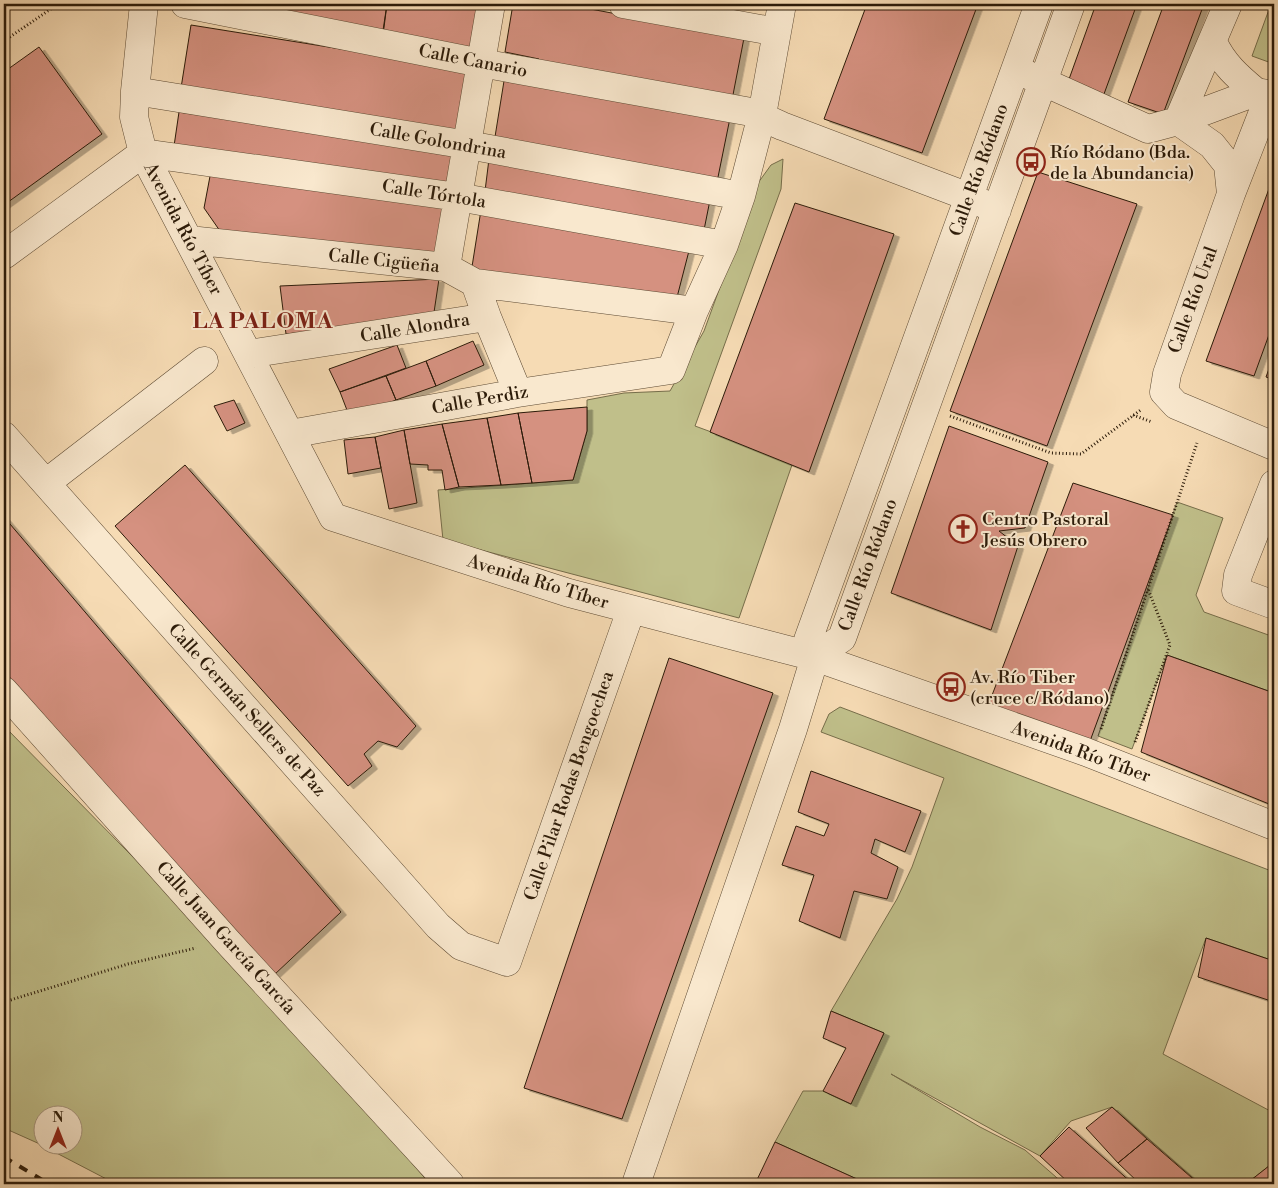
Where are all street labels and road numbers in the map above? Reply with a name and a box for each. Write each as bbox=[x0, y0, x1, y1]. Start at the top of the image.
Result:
street label: Calle Canario bbox=[417, 39, 529, 83]
street label: Calle Río Ródano bbox=[944, 100, 1014, 240]
street label: Calle Golondrina bbox=[368, 118, 509, 165]
street label: Avenida Río Tíber bbox=[138, 158, 228, 299]
street label: Calle Tórtola bbox=[380, 174, 489, 214]
street label: Calle Río Ural bbox=[1163, 243, 1223, 357]
street label: Calle Cigüeña bbox=[327, 244, 442, 278]
street label: Calle Alondra bbox=[359, 308, 472, 348]
street label: Calle Perdiz bbox=[430, 380, 530, 420]
street label: Calle Río Ródano bbox=[833, 495, 903, 635]
street label: Avenida Río Tíber bbox=[463, 549, 612, 615]
street label: Calle Germán Sellers de Paz bbox=[163, 619, 331, 801]
street label: Calle Pilar Rodas Bengoechea bbox=[519, 667, 619, 904]
street label: Avenida Río Tíber bbox=[1007, 716, 1154, 788]
street label: Calle Juan García García bbox=[151, 857, 301, 1020]

